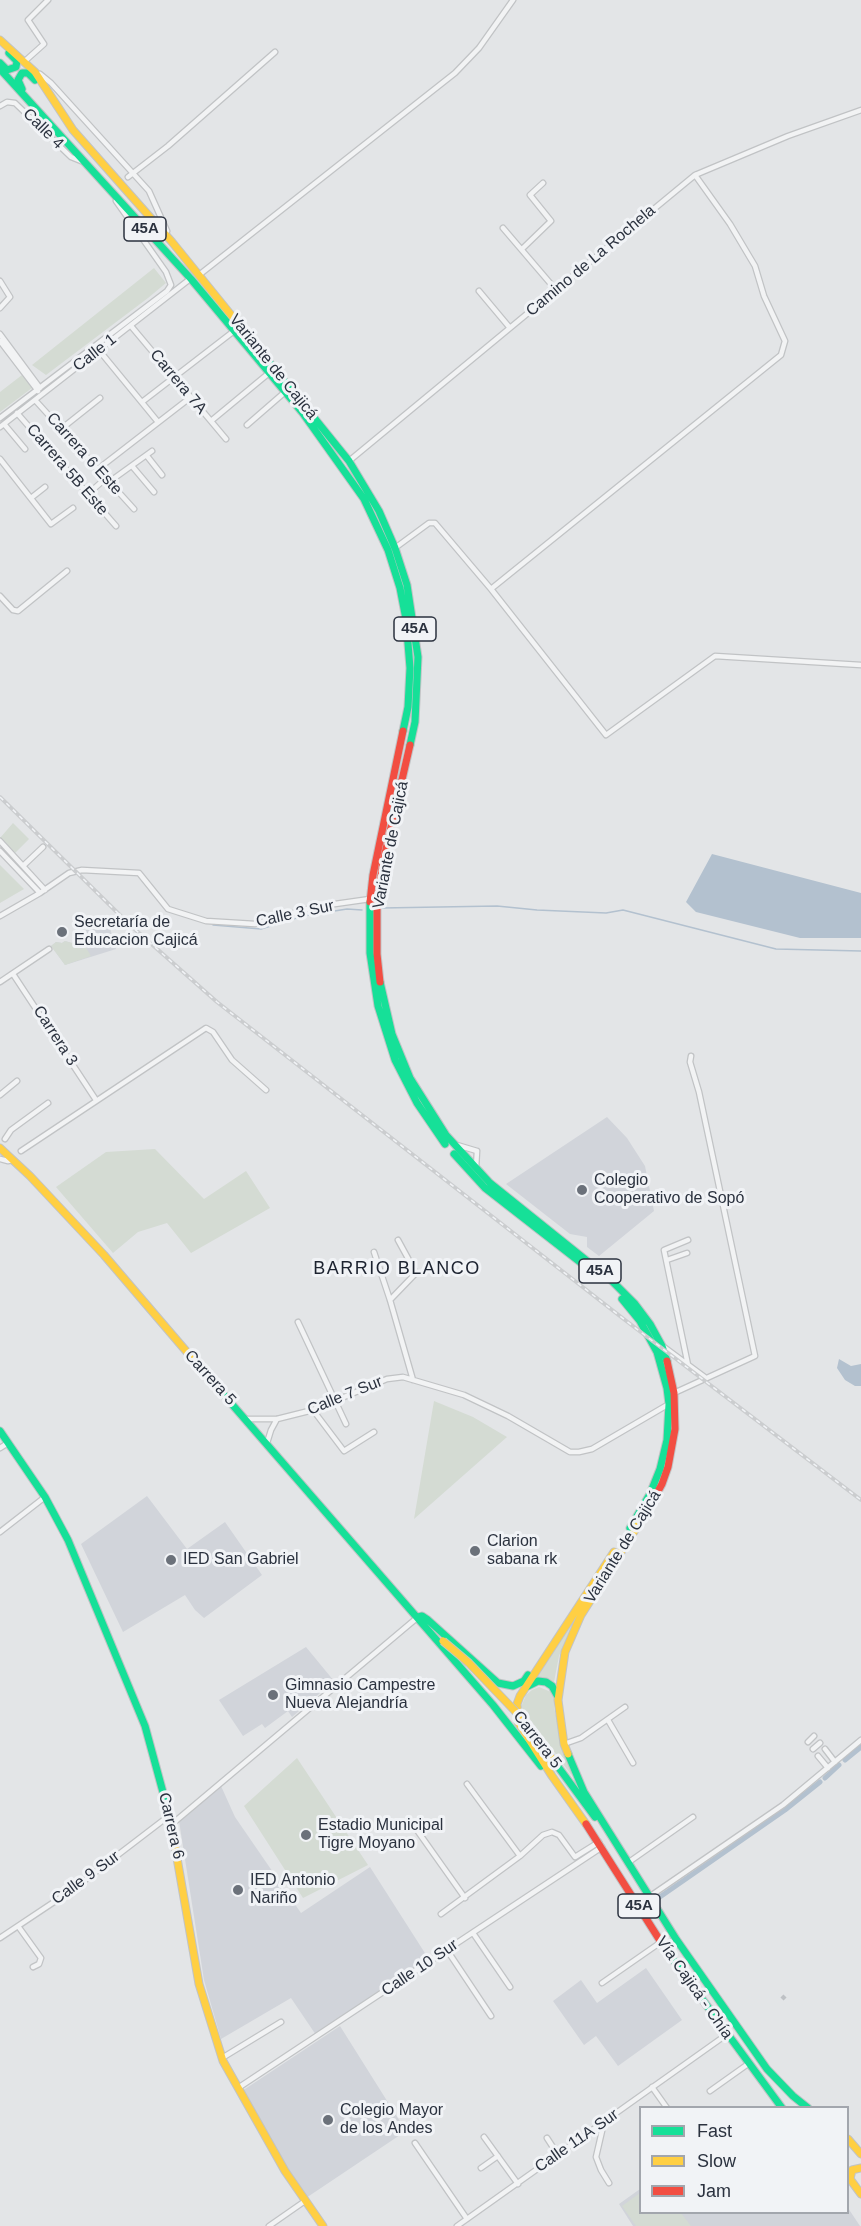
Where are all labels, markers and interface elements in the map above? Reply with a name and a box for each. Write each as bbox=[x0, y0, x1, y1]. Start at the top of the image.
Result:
street label: Calle 4 bbox=[19, 105, 67, 153]
street label: Camino de La Rochela bbox=[522, 201, 660, 321]
road number: 45A bbox=[124, 217, 166, 241]
street label: Variante de Cajicá bbox=[225, 311, 321, 423]
street label: Calle 1 bbox=[69, 330, 121, 376]
street label: Carrera 7A bbox=[145, 346, 211, 418]
street label: Carrera 6 Este bbox=[42, 409, 126, 499]
street label: Carrera 5B Este bbox=[22, 420, 112, 520]
road number: 45A bbox=[394, 617, 436, 641]
street label: Variante de Cajicá bbox=[369, 780, 413, 910]
street label: Calle 3 Sur bbox=[254, 896, 336, 932]
place label: Secretaría de Educacion Cajicá bbox=[74, 913, 198, 951]
marker: Secretaría de Educacion Cajicá bbox=[55, 925, 69, 939]
street label: Carrera 3 bbox=[29, 1002, 81, 1070]
place label: Colegio Cooperativo de Sopó bbox=[594, 1171, 744, 1209]
marker: Colegio Cooperativo de Sopó bbox=[575, 1183, 589, 1197]
district label: BARRIO BLANCO bbox=[313, 1258, 481, 1280]
road number: 45A bbox=[579, 1259, 621, 1283]
street label: Carrera 5 bbox=[180, 1346, 240, 1410]
street label: Calle 7 Sur bbox=[305, 1372, 385, 1420]
street label: Variante de Cajicá bbox=[581, 1487, 665, 1607]
place label: Clarion sabana rk bbox=[487, 1532, 557, 1570]
marker: Clarion sabana rk bbox=[468, 1544, 482, 1558]
place label: IED San Gabriel bbox=[183, 1550, 299, 1570]
marker: IED San Gabriel bbox=[164, 1553, 178, 1567]
place label: Gimnasio Campestre Nueva Alejandría bbox=[285, 1676, 435, 1714]
marker: Gimnasio Campestre Nueva Alejandría bbox=[266, 1688, 280, 1702]
street label: Carrera 5 bbox=[509, 1707, 565, 1773]
street label: Carrera 6 bbox=[154, 1791, 188, 1861]
place label: Estadio Municipal Tigre Moyano bbox=[318, 1816, 443, 1854]
marker: Estadio Municipal Tigre Moyano bbox=[299, 1828, 313, 1842]
street label: Calle 9 Sur bbox=[48, 1847, 124, 1909]
place label: IED Antonio Nariño bbox=[250, 1871, 335, 1909]
marker: IED Antonio Nariño bbox=[231, 1883, 245, 1897]
road number: 45A bbox=[618, 1894, 660, 1918]
street label: Vía Cajicá - Chía bbox=[651, 1933, 737, 2043]
street label: Calle 10 Sur bbox=[378, 1935, 462, 2001]
place label: Colegio Mayor de los Andes bbox=[340, 2101, 443, 2139]
street label: Calle 11A Sur bbox=[532, 2105, 622, 2177]
legend bbox=[639, 2106, 849, 2214]
marker: Colegio Mayor de los Andes bbox=[321, 2113, 335, 2127]
text: Fast bbox=[697, 2121, 732, 2141]
text: Slow bbox=[697, 2151, 736, 2171]
text: Jam bbox=[697, 2181, 731, 2201]

